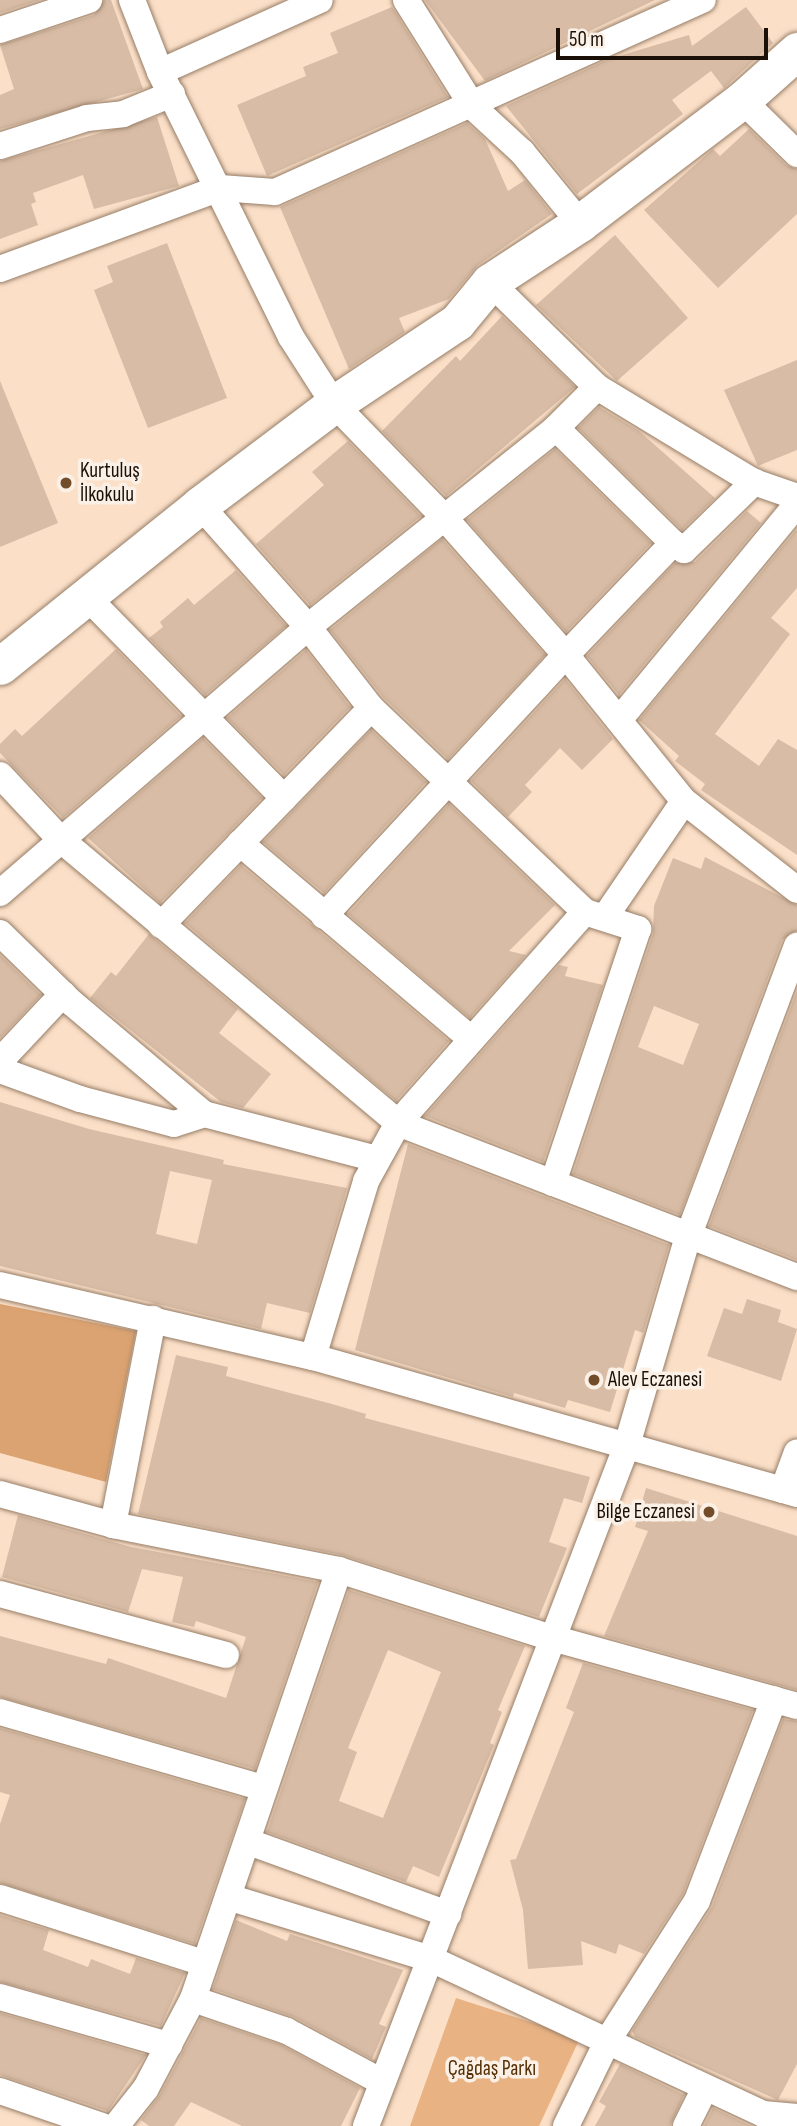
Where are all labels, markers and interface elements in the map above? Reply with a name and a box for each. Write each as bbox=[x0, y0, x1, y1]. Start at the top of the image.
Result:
scale bar bbox=[559, 14, 771, 58]
text: 50 m bbox=[569, 27, 604, 52]
place label: Kurtuluş İlkokulu bbox=[80, 458, 140, 508]
marker: Kurtuluş İlkokulu bbox=[58, 475, 74, 491]
place label: Alev Eczanesi bbox=[608, 1367, 702, 1393]
marker: Alev Eczanesi bbox=[586, 1372, 602, 1388]
place label: Bilge Eczanesi bbox=[596, 1499, 695, 1525]
marker: Bilge Eczanesi bbox=[701, 1504, 717, 1520]
park label: Çağdaş Parkı bbox=[448, 2056, 536, 2082]

